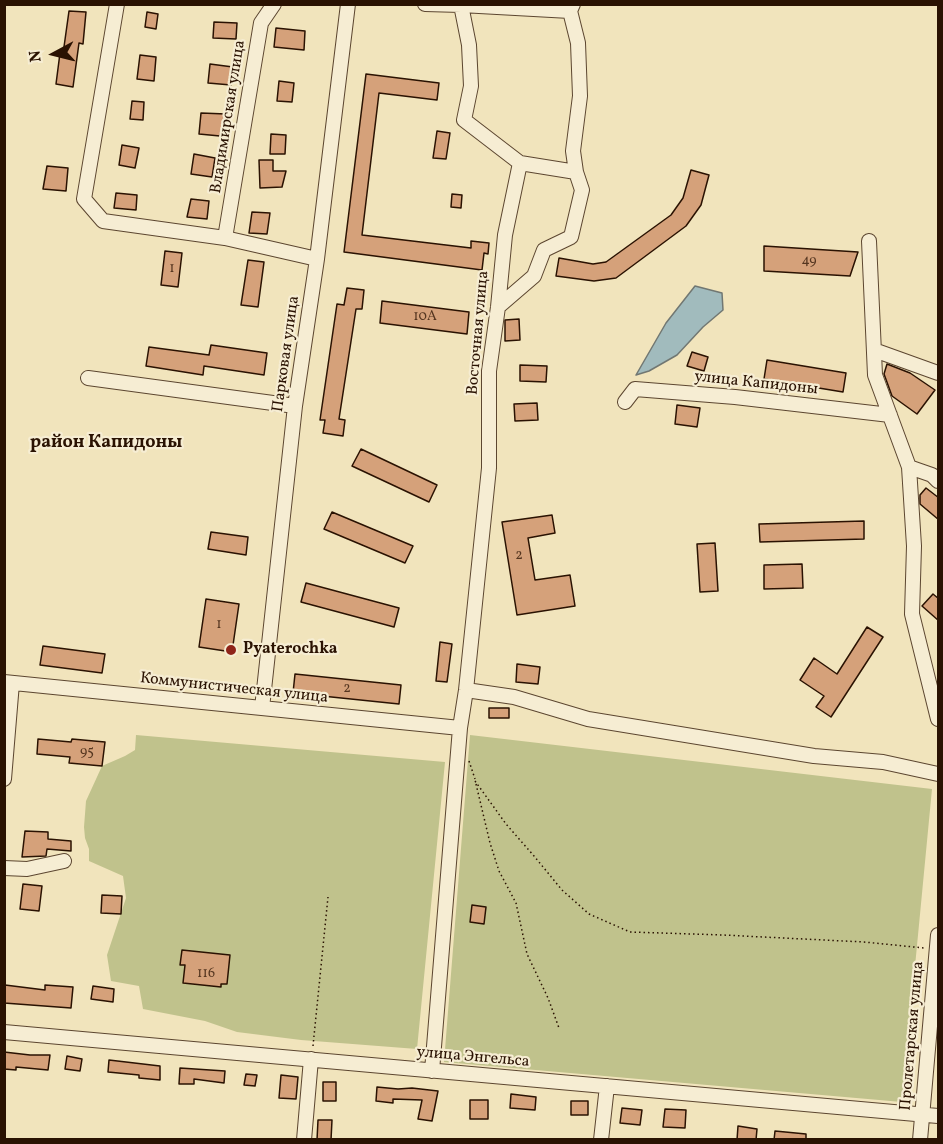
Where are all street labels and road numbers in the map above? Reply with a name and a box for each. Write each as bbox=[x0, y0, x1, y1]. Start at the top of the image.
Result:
street label: Владимирская улица bbox=[207, 39, 251, 195]
street label: Восточная улица bbox=[464, 270, 494, 396]
street label: Парковая улица bbox=[269, 294, 305, 414]
street label: улица Капидоны bbox=[693, 368, 819, 400]
street label: Коммунистическая улица bbox=[139, 670, 329, 708]
street label: Пролетарская улица bbox=[897, 960, 929, 1112]
street label: улица Энгельса bbox=[416, 1043, 530, 1073]

